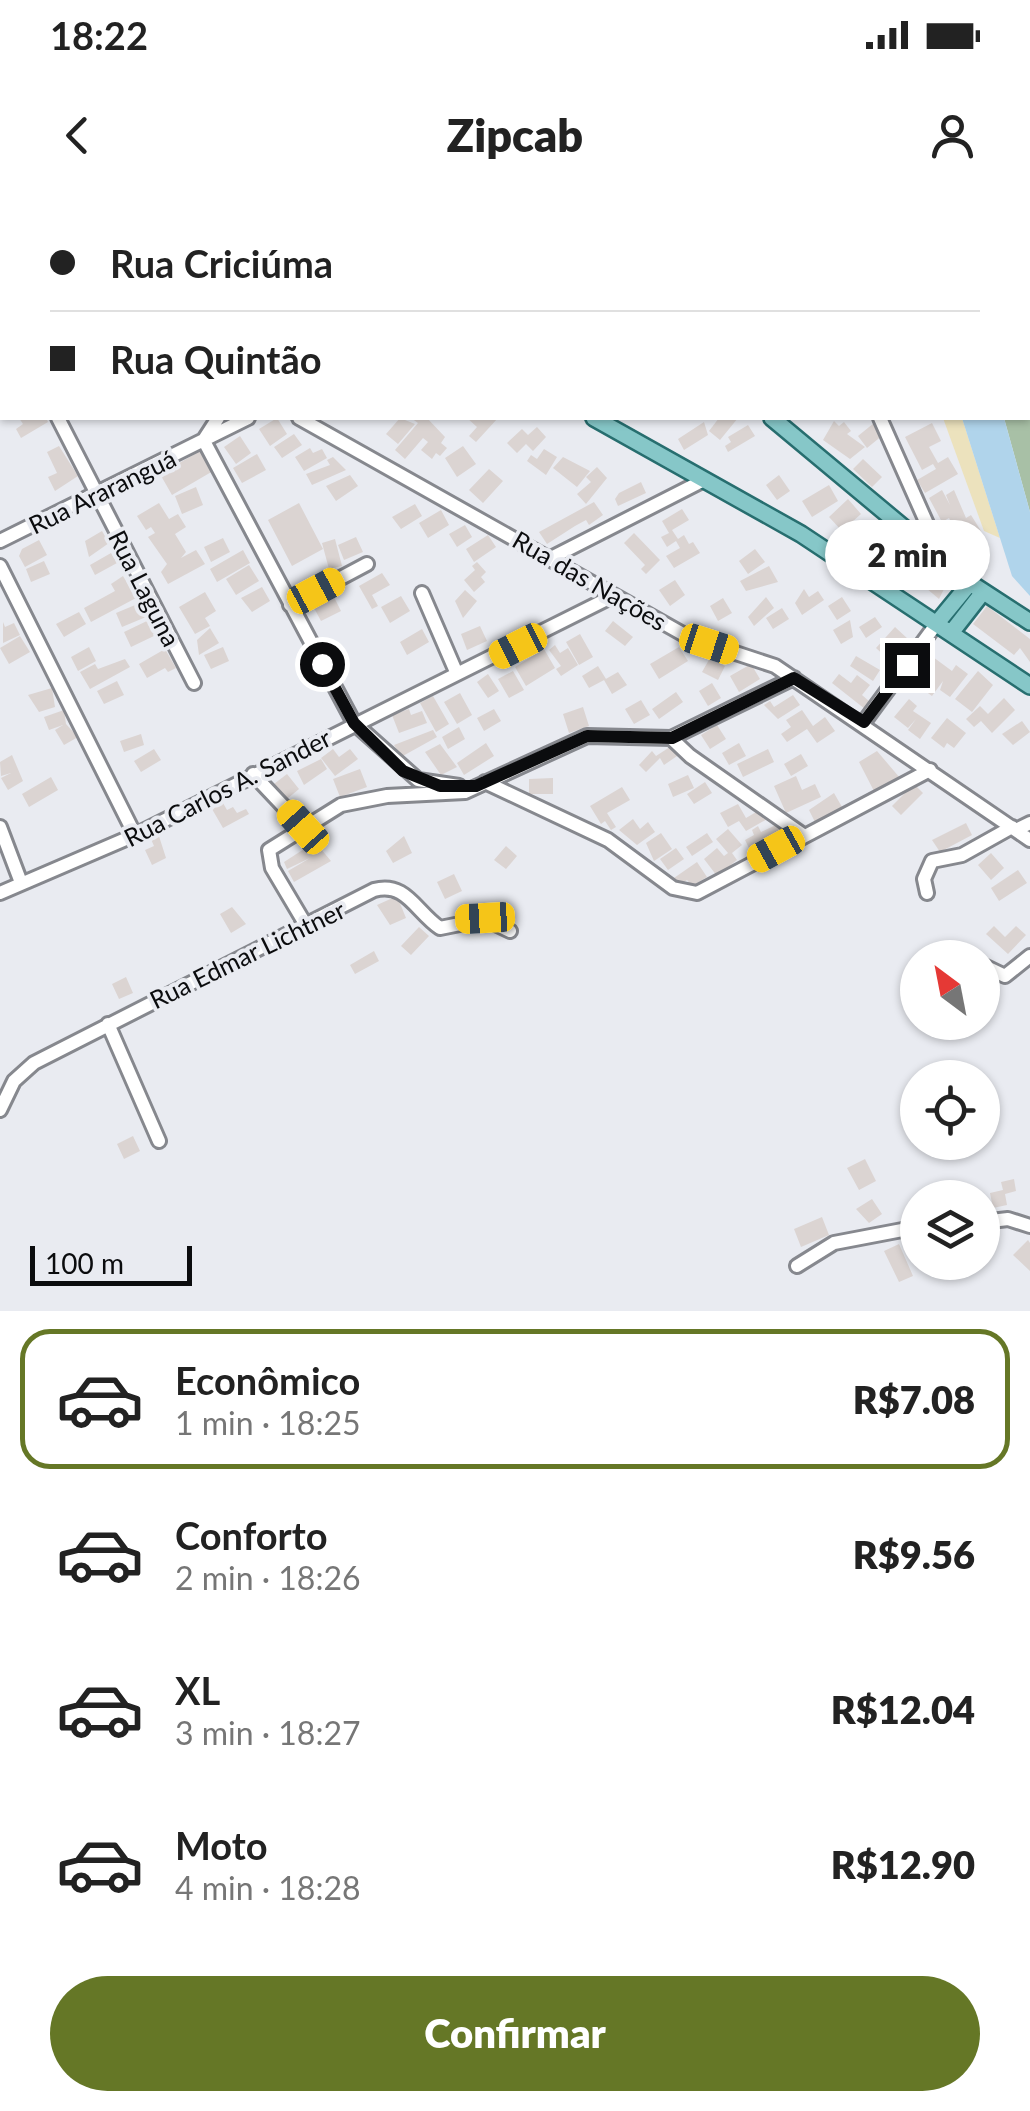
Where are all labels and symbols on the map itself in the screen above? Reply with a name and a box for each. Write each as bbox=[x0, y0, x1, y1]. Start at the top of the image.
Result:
street label: Rua Araranguá bbox=[24, 442, 180, 540]
callout: 2 min bbox=[824, 520, 990, 590]
street label: Rua das Nações bbox=[508, 524, 672, 636]
street label: Rua Laguna bbox=[103, 525, 187, 651]
car bbox=[282, 564, 350, 618]
car bbox=[484, 619, 552, 673]
car bbox=[676, 620, 742, 668]
route start bbox=[300, 642, 345, 687]
route end bbox=[885, 643, 930, 688]
street label: Rua Carlos A. Sander bbox=[119, 722, 335, 852]
car bbox=[272, 795, 334, 859]
car bbox=[742, 821, 810, 877]
street label: Rua Edmar Lichtner bbox=[144, 894, 350, 1014]
car bbox=[454, 901, 516, 935]
north arrow bbox=[900, 940, 1000, 1040]
scale bar bbox=[30, 1241, 192, 1286]

